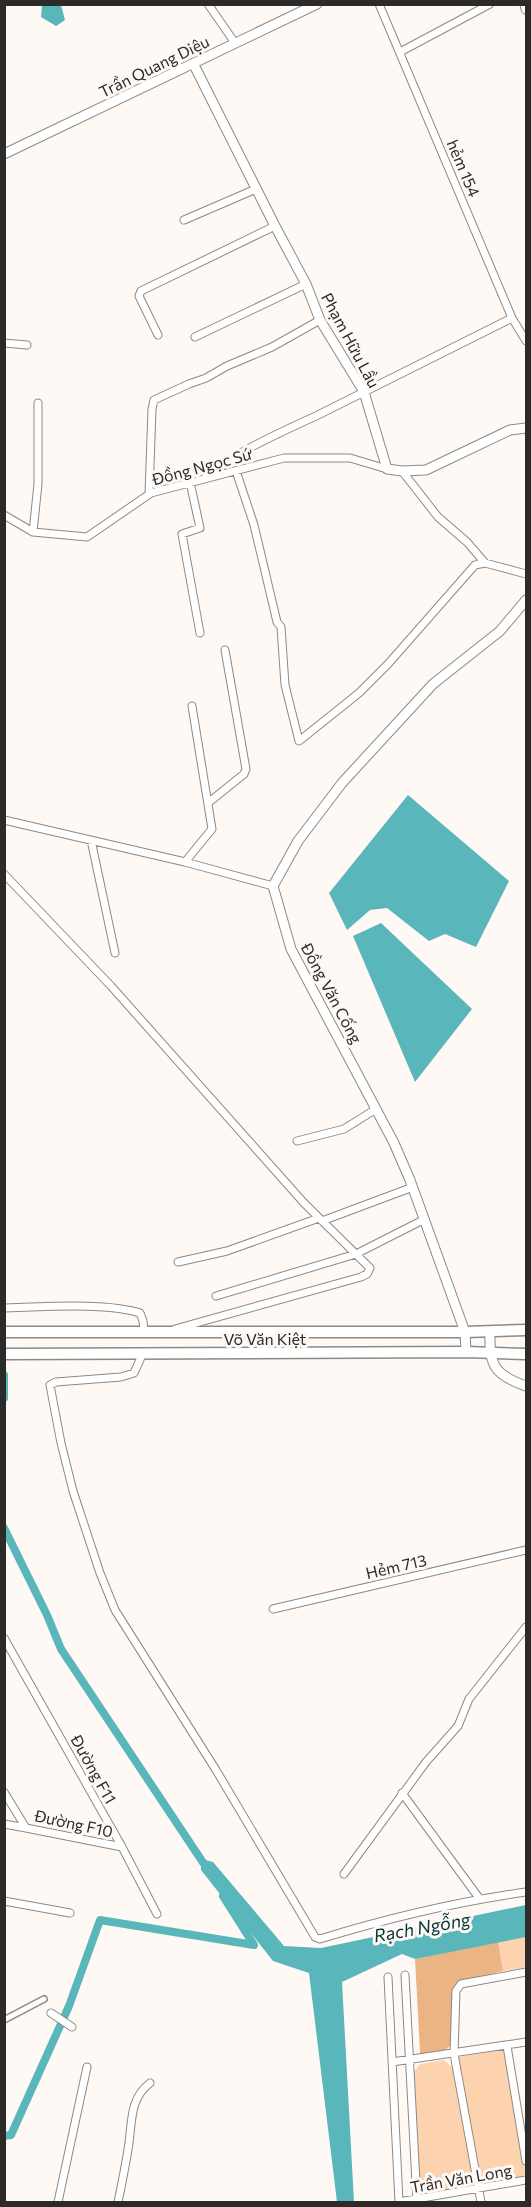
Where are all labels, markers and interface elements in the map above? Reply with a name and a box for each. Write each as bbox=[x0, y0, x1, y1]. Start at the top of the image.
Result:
street label: Trần Quang Diệu bbox=[96, 31, 212, 101]
street label: hẻm 154 bbox=[443, 137, 485, 200]
street label: Phạm Hữu Lầu bbox=[318, 289, 384, 391]
street label: Đồng Ngọc Sứ bbox=[149, 443, 255, 489]
street label: Đồng Văn Cống bbox=[297, 939, 367, 1047]
street label: Võ Văn Kiệt bbox=[224, 1329, 307, 1348]
street label: Hẻm 713 bbox=[364, 1550, 428, 1582]
street label: Đường F11 bbox=[67, 1730, 121, 1807]
street label: Đường F10 bbox=[32, 1805, 115, 1841]
water label: Rạch Ngỗng bbox=[372, 1907, 473, 1946]
street label: Trần Văn Long bbox=[409, 2160, 514, 2196]

